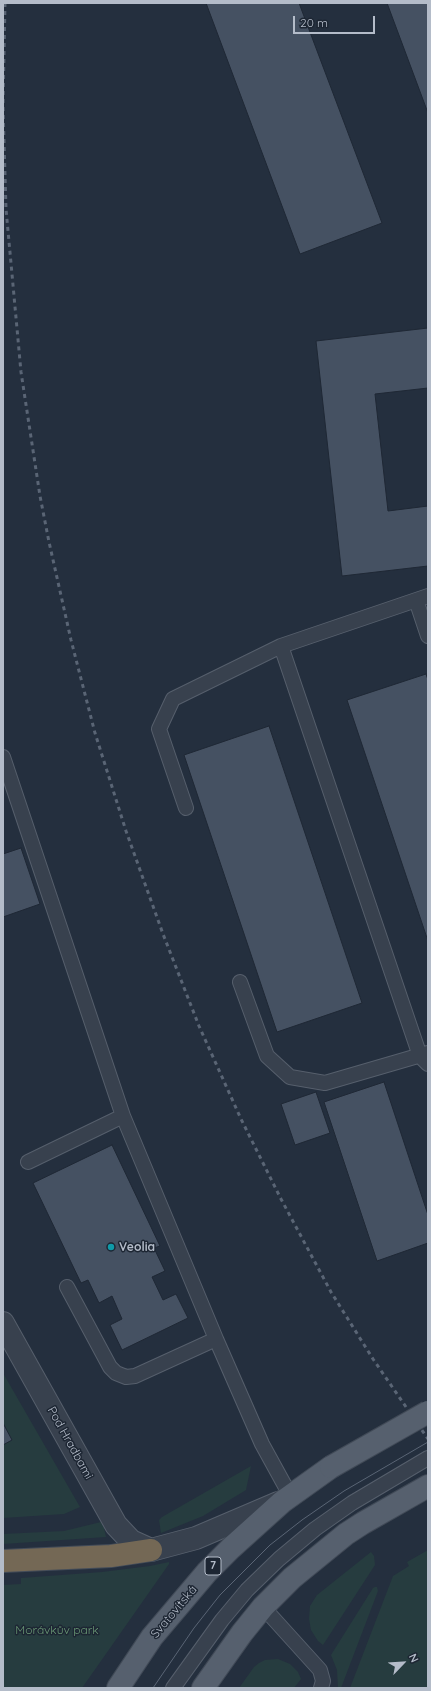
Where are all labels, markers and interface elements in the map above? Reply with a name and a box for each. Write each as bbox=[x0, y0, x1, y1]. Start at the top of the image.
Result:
scale bar bbox=[295, 8, 377, 34]
text: 20 m bbox=[300, 15, 328, 30]
place label: Veolia bbox=[119, 1240, 155, 1254]
marker: Veolia bbox=[106, 1242, 116, 1252]
street label: Pod Hradbami bbox=[44, 1404, 96, 1482]
road number: 7 bbox=[205, 1557, 221, 1575]
street label: Svatovítská bbox=[148, 1583, 200, 1641]
park label: Morávkův park bbox=[15, 1623, 99, 1637]
north arrow bbox=[383, 1643, 423, 1683]
text: N bbox=[406, 1651, 422, 1665]

